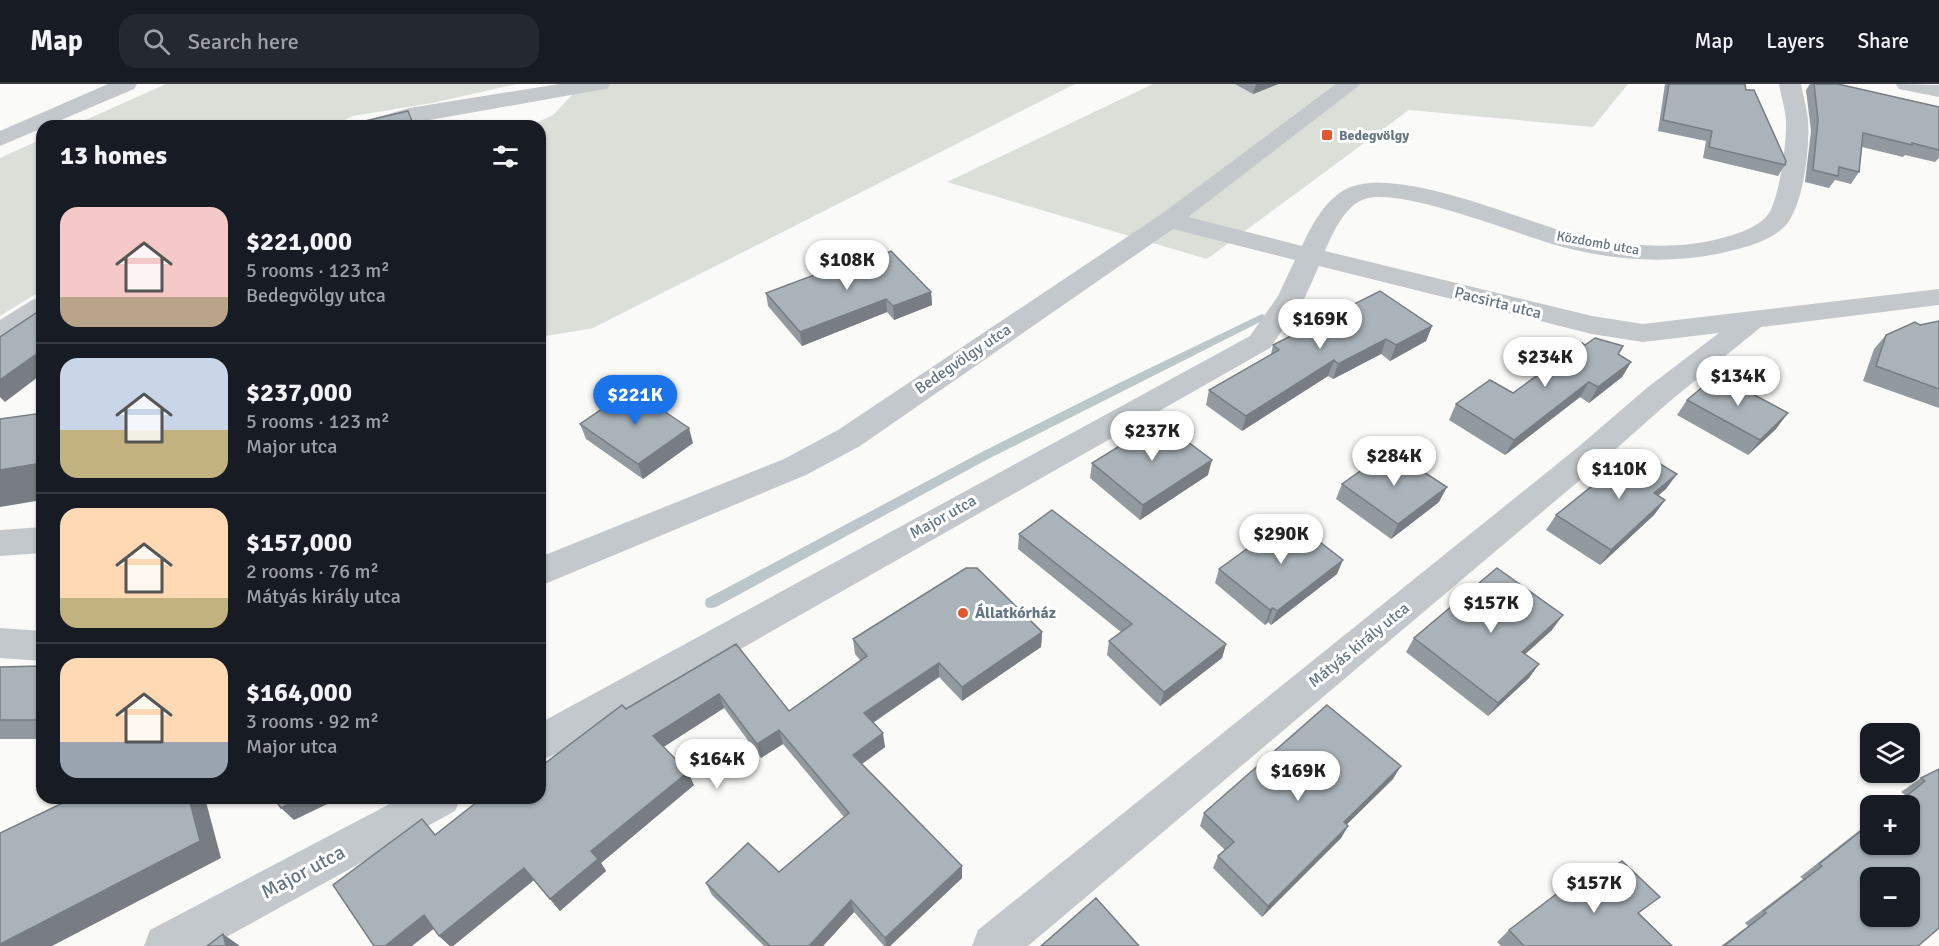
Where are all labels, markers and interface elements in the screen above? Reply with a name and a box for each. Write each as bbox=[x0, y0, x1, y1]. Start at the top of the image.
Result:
search box bbox=[119, 14, 539, 68]
text: Map bbox=[30, 24, 83, 58]
icon: search bbox=[140, 25, 173, 58]
text: Search here bbox=[188, 28, 299, 55]
text: Map bbox=[1695, 28, 1733, 54]
text: Layers bbox=[1766, 28, 1824, 54]
text: Share bbox=[1857, 28, 1909, 54]
place label: Bedegvölgy bbox=[1339, 127, 1409, 144]
marker: Bedegvölgy bbox=[1320, 128, 1334, 142]
text: 13 homes bbox=[60, 140, 167, 172]
icon: filters bbox=[489, 140, 522, 173]
text: $221,000 bbox=[246, 226, 352, 258]
street label: Közdomb utca bbox=[1555, 227, 1641, 259]
icon: home bbox=[108, 231, 180, 303]
pin: $108K bbox=[805, 240, 889, 291]
text: $108K bbox=[819, 247, 875, 272]
text: 5 rooms · 123 m² bbox=[246, 258, 390, 283]
text: Bedegvölgy utca bbox=[246, 283, 386, 308]
street label: Pacsirta utca bbox=[1452, 283, 1544, 323]
pin: $169K bbox=[1278, 299, 1362, 350]
text: $169K bbox=[1292, 306, 1348, 331]
street label: Bedegvölgy utca bbox=[911, 319, 1015, 399]
pin: $234K bbox=[1503, 337, 1587, 388]
text: $234K bbox=[1517, 344, 1573, 369]
pin: $134K bbox=[1696, 356, 1780, 407]
text: $134K bbox=[1710, 363, 1766, 388]
pin: $221K bbox=[593, 375, 677, 426]
text: $237,000 bbox=[246, 377, 352, 409]
icon: home bbox=[108, 382, 180, 454]
text: $221K bbox=[607, 382, 663, 407]
text: 5 rooms · 123 m² bbox=[246, 409, 390, 434]
pin: $237K bbox=[1110, 411, 1194, 462]
text: $237K bbox=[1124, 418, 1180, 443]
text: Major utca bbox=[246, 434, 337, 459]
pin: $284K bbox=[1352, 436, 1436, 487]
text: $284K bbox=[1366, 443, 1422, 468]
pin: $110K bbox=[1577, 449, 1661, 500]
text: $110K bbox=[1591, 456, 1647, 481]
street label: Major utca bbox=[906, 491, 980, 543]
pin: $290K bbox=[1239, 514, 1323, 565]
text: $290K bbox=[1253, 521, 1309, 546]
text: $157,000 bbox=[246, 527, 352, 559]
icon: home bbox=[108, 532, 180, 604]
text: 2 rooms · 76 m² bbox=[246, 559, 379, 584]
pin: $157K bbox=[1449, 583, 1533, 634]
text: Mátyás király utca bbox=[246, 584, 401, 609]
text: $157K bbox=[1463, 590, 1519, 615]
street label: Mátyás király utca bbox=[1305, 598, 1413, 692]
place label: Állatkórház bbox=[975, 603, 1056, 623]
marker: Állatkórház bbox=[956, 606, 970, 620]
text: $164,000 bbox=[246, 677, 352, 709]
icon: home bbox=[108, 682, 180, 754]
text: 3 rooms · 92 m² bbox=[246, 709, 379, 734]
map controls bbox=[1860, 723, 1920, 927]
button: layers bbox=[1860, 723, 1920, 783]
text: Major utca bbox=[246, 734, 337, 759]
pin: $164K bbox=[675, 739, 759, 790]
text: $164K bbox=[689, 746, 745, 771]
pin: $169K bbox=[1256, 751, 1340, 802]
text: $169K bbox=[1270, 758, 1326, 783]
button: + bbox=[1860, 795, 1920, 855]
street label: Major utca bbox=[257, 840, 349, 904]
pin: $157K bbox=[1552, 863, 1636, 914]
button: − bbox=[1860, 867, 1920, 927]
text: $157K bbox=[1566, 870, 1622, 895]

